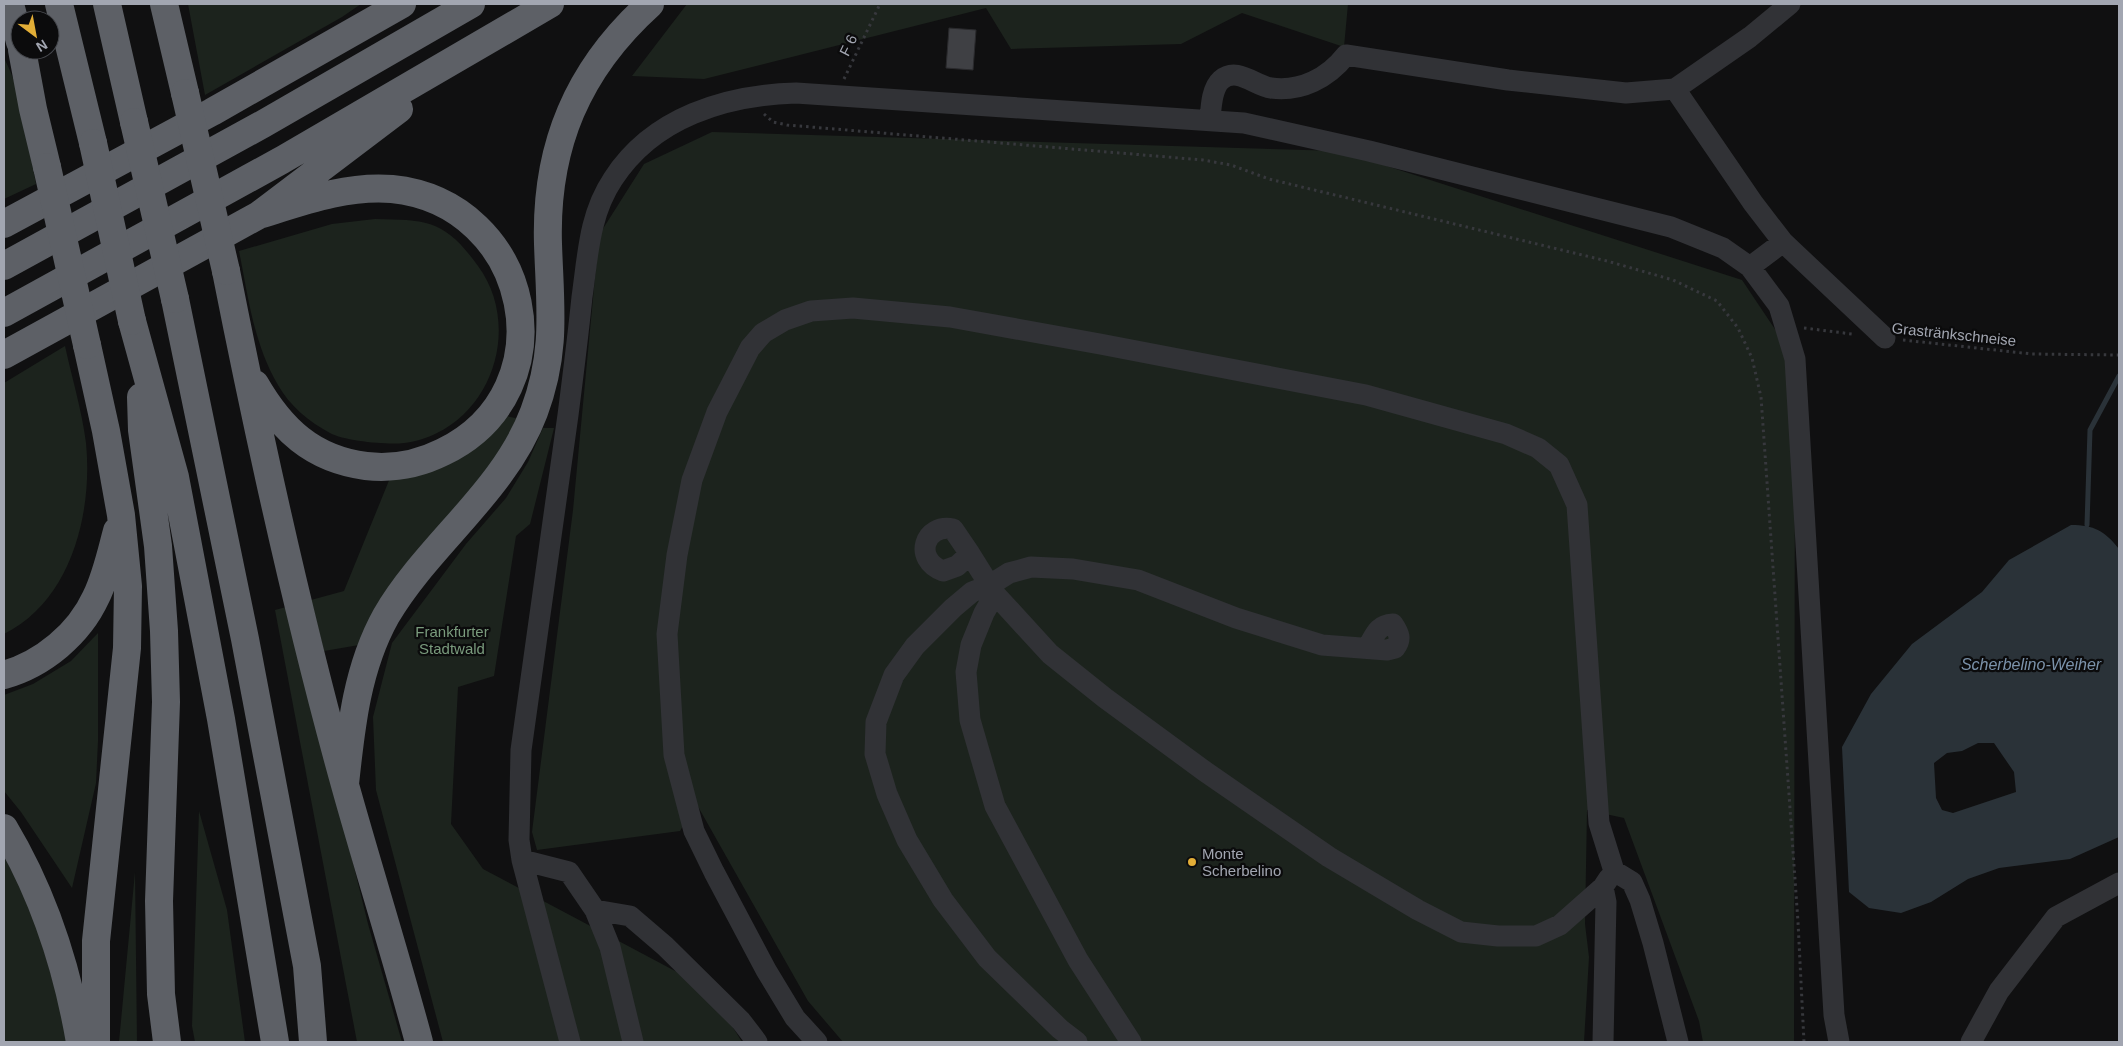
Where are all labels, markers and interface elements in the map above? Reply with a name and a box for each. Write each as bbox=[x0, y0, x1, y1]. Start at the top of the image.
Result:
north arrow bbox=[10, 10, 60, 60]
street label: F 6 bbox=[836, 32, 860, 58]
text: N bbox=[33, 37, 50, 55]
street label: Grastränkschneise bbox=[1891, 319, 2017, 349]
park label: Frankfurter Stadtwald bbox=[415, 623, 489, 657]
water label: Scherbelino-Weiher bbox=[1961, 656, 2102, 673]
place label: Monte Scherbelino bbox=[1202, 845, 1281, 879]
marker: Monte Scherbelino bbox=[1186, 856, 1198, 868]

